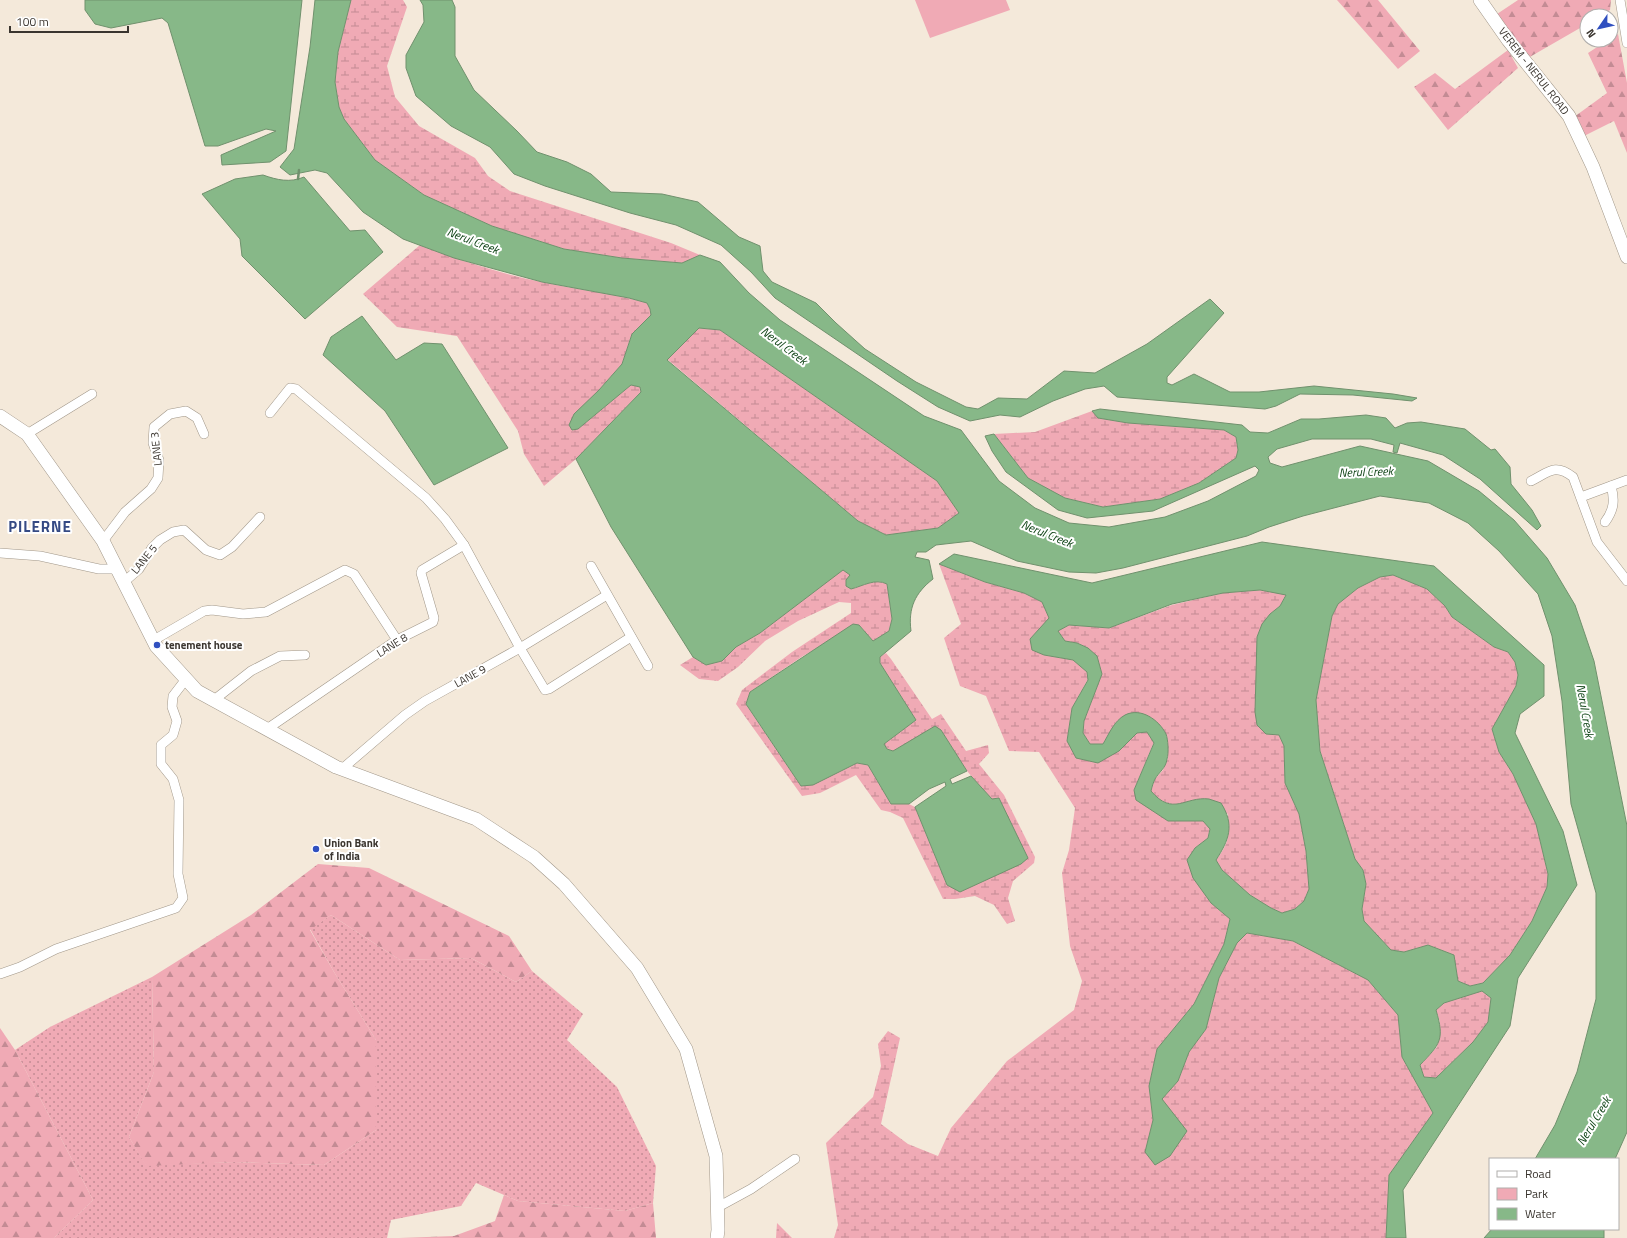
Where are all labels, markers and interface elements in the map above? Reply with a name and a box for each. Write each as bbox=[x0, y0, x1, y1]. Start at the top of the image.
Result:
scale bar bbox=[10, 8, 128, 34]
north arrow bbox=[1579, 8, 1619, 48]
text: 100 m bbox=[16, 12, 49, 31]
street label: VEREM - NERUL ROAD bbox=[1495, 24, 1573, 118]
text: N bbox=[1582, 26, 1599, 41]
water label: Nerul Creek bbox=[444, 222, 503, 260]
water label: Nerul Creek bbox=[757, 322, 813, 370]
street label: LANE 3 bbox=[146, 431, 166, 467]
water label: Nerul Creek bbox=[1339, 461, 1395, 482]
district label: PILERNE bbox=[8, 515, 72, 538]
water label: Nerul Creek bbox=[1019, 515, 1077, 553]
street label: LANE 5 bbox=[127, 541, 161, 577]
street label: LANE 8 bbox=[373, 629, 411, 661]
place label: tenement house bbox=[165, 637, 243, 653]
marker: tenement house bbox=[152, 640, 162, 650]
street label: LANE 9 bbox=[451, 661, 489, 691]
water label: Nerul Creek bbox=[1571, 683, 1600, 741]
place label: Union Bank of India bbox=[324, 835, 379, 864]
marker: Union Bank of India bbox=[311, 844, 321, 854]
water label: Nerul Creek bbox=[1571, 1091, 1617, 1149]
legend bbox=[1489, 1158, 1619, 1230]
text: Road bbox=[1525, 1164, 1551, 1183]
text: Park bbox=[1525, 1184, 1548, 1203]
text: Water bbox=[1525, 1204, 1556, 1223]

